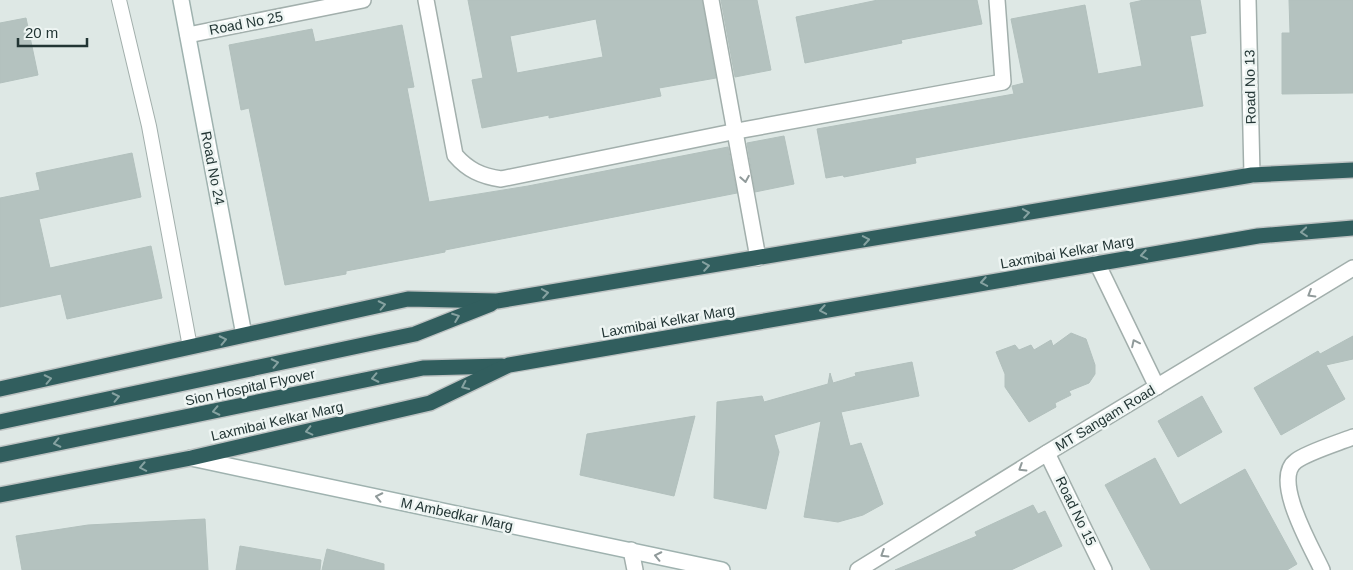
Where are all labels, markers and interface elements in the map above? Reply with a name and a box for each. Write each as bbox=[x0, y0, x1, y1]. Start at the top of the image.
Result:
street label: Road No 25 bbox=[208, 8, 284, 38]
scale bar bbox=[18, 15, 86, 47]
text: 20 m bbox=[25, 24, 58, 41]
street label: Road No 13 bbox=[1241, 49, 1259, 124]
street label: Road No 24 bbox=[198, 130, 228, 206]
one-way arrow bbox=[739, 175, 749, 184]
one-way arrow bbox=[1022, 208, 1030, 218]
one-way arrow bbox=[1300, 226, 1308, 237]
street label: Laxmibai Kelkar Marg bbox=[999, 232, 1135, 272]
one-way arrow bbox=[861, 235, 870, 245]
one-way arrow bbox=[1139, 250, 1148, 260]
one-way arrow bbox=[701, 262, 710, 272]
one-way arrow bbox=[979, 277, 988, 287]
one-way arrow bbox=[1308, 287, 1317, 297]
one-way arrow bbox=[541, 289, 550, 299]
one-way arrow bbox=[378, 300, 387, 311]
street label: Laxmibai Kelkar Marg bbox=[600, 301, 736, 341]
one-way arrow bbox=[819, 304, 828, 314]
one-way arrow bbox=[451, 313, 460, 324]
one-way arrow bbox=[219, 335, 228, 346]
one-way arrow bbox=[1131, 339, 1142, 348]
one-way arrow bbox=[271, 358, 280, 369]
street label: Sion Hospital Flyover bbox=[184, 365, 317, 409]
one-way arrow bbox=[371, 372, 379, 383]
one-way arrow bbox=[43, 374, 52, 385]
one-way arrow bbox=[461, 380, 470, 391]
street label: MT Sangam Road bbox=[1052, 382, 1158, 454]
one-way arrow bbox=[112, 392, 121, 403]
street label: Laxmibai Kelkar Marg bbox=[209, 398, 345, 444]
one-way arrow bbox=[211, 405, 220, 416]
one-way arrow bbox=[305, 425, 313, 436]
one-way arrow bbox=[52, 438, 61, 448]
one-way arrow bbox=[139, 462, 148, 472]
one-way arrow bbox=[1019, 462, 1028, 471]
street label: Road No 15 bbox=[1052, 474, 1100, 548]
one-way arrow bbox=[374, 492, 383, 503]
street label: M Ambedkar Marg bbox=[399, 494, 515, 534]
one-way arrow bbox=[881, 547, 890, 557]
one-way arrow bbox=[653, 551, 662, 562]

